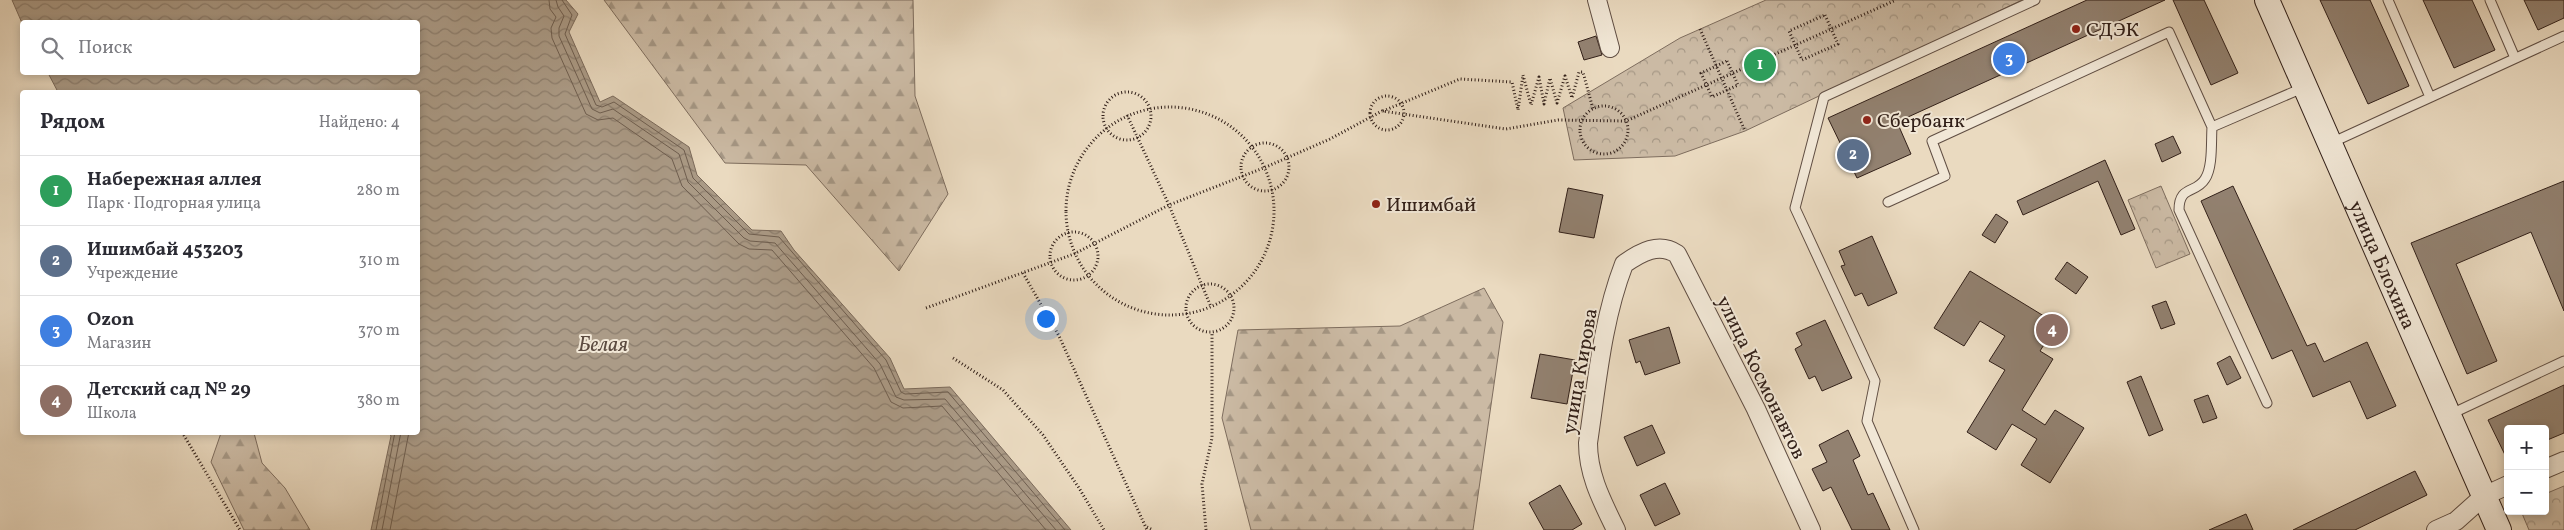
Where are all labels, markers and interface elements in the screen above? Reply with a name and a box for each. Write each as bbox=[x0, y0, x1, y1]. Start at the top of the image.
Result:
place label: СДЭК bbox=[2086, 17, 2139, 45]
search box bbox=[20, 20, 420, 75]
marker: СДЭК bbox=[2070, 23, 2082, 35]
icon: search bbox=[38, 34, 66, 62]
text: Поиск bbox=[78, 35, 132, 61]
pin: 3 bbox=[1993, 40, 2025, 78]
pin: 1 bbox=[1744, 46, 1776, 84]
text: Рядом bbox=[40, 108, 105, 137]
place label: Сбербанк bbox=[1877, 108, 1965, 136]
text: Найдено: 4 bbox=[319, 112, 400, 134]
marker: Сбербанк bbox=[1861, 114, 1873, 126]
pin: 2 bbox=[1837, 136, 1869, 174]
text: Набережная аллея bbox=[87, 167, 262, 193]
text: 1 bbox=[53, 180, 59, 202]
text: 280 m bbox=[356, 180, 400, 202]
place label: Ишимбай bbox=[1386, 192, 1476, 220]
text: Парк · Подгорная улица bbox=[87, 193, 261, 215]
street label: улица Блохина bbox=[2341, 197, 2422, 334]
marker: Ишимбай bbox=[1370, 198, 1382, 210]
text: Ишимбай 453203 bbox=[87, 237, 243, 263]
text: 2 bbox=[52, 250, 60, 272]
text: 310 m bbox=[359, 250, 400, 272]
text: Учреждение bbox=[87, 263, 178, 285]
street label: улица Космонавтов bbox=[1708, 291, 1812, 464]
your location bbox=[1033, 306, 1059, 332]
street label: улица Кирова bbox=[1556, 306, 1606, 437]
text: Ozon bbox=[87, 307, 134, 333]
pin: 4 bbox=[2036, 311, 2068, 349]
text: 3 bbox=[52, 320, 60, 342]
text: 370 m bbox=[358, 320, 400, 342]
water label: Белая bbox=[578, 331, 628, 360]
text: Магазин bbox=[87, 333, 151, 355]
text: Детский сад № 29 bbox=[87, 377, 251, 403]
text: 4 bbox=[51, 390, 61, 412]
text: 380 m bbox=[357, 390, 400, 412]
text: Школа bbox=[87, 403, 137, 425]
map controls bbox=[2504, 425, 2549, 515]
button: + bbox=[2504, 425, 2549, 470]
button: − bbox=[2504, 470, 2549, 515]

